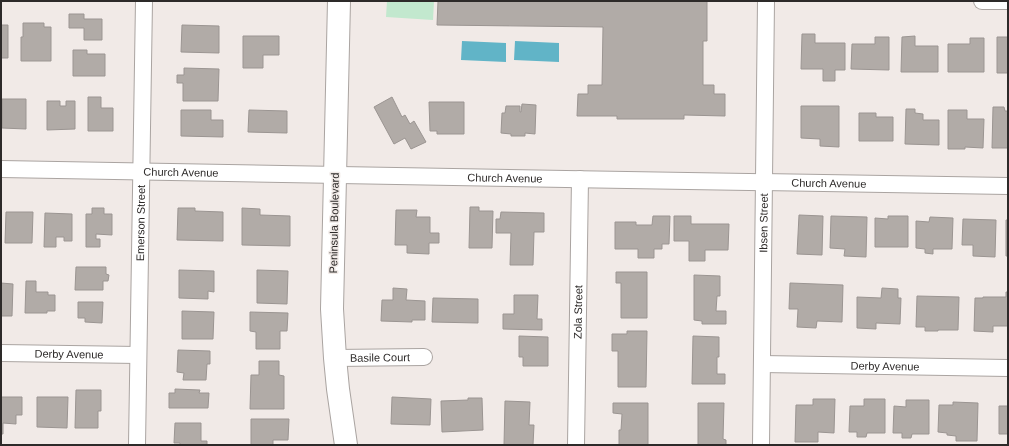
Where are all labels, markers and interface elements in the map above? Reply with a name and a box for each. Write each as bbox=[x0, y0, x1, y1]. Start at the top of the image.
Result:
street label: Church Avenue bbox=[143, 166, 219, 179]
street label: Church Avenue bbox=[467, 171, 543, 185]
street label: Peninsula Boulevard bbox=[327, 172, 341, 274]
street label: Church Avenue bbox=[791, 177, 867, 190]
street label: Emerson Street bbox=[134, 185, 147, 261]
street label: Ibsen Street bbox=[757, 193, 770, 253]
street label: Zola Street bbox=[572, 285, 584, 339]
street label: Derby Avenue bbox=[34, 347, 104, 360]
street label: Basile Court bbox=[350, 351, 410, 364]
street label: Derby Avenue bbox=[850, 359, 920, 373]

